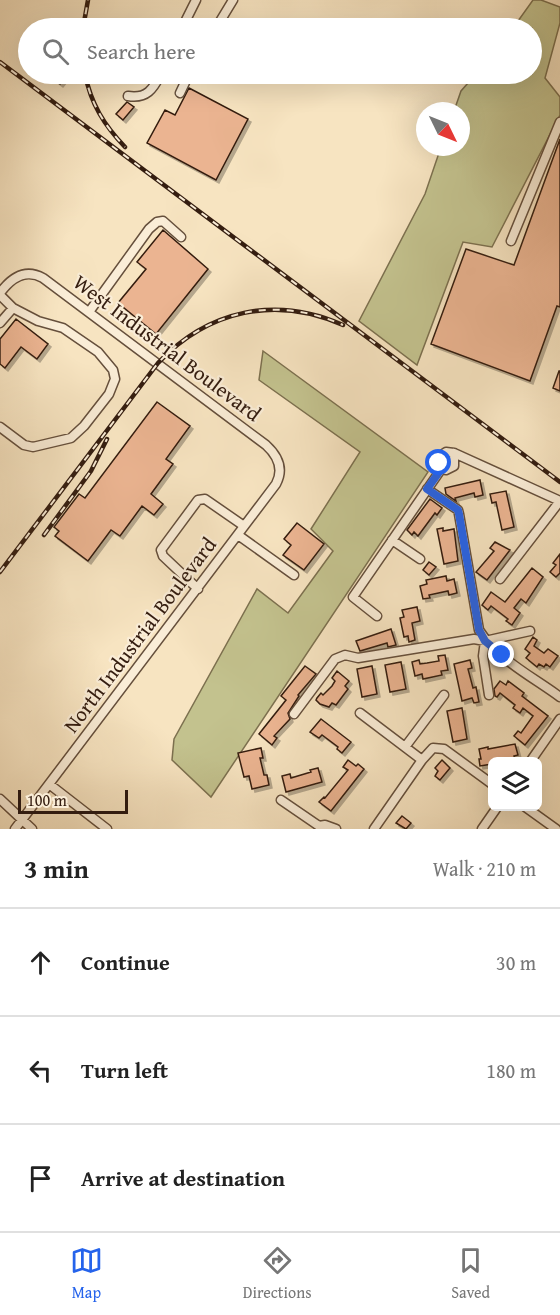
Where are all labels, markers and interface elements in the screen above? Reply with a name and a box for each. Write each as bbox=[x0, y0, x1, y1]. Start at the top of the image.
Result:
search box bbox=[18, 18, 542, 84]
icon: search bbox=[39, 35, 72, 68]
text: Search here bbox=[87, 35, 196, 67]
north arrow bbox=[416, 102, 470, 156]
street label: West Industrial Boulevard bbox=[67, 267, 268, 429]
route start bbox=[425, 449, 451, 475]
street label: North Industrial Boulevard bbox=[56, 530, 224, 739]
route end bbox=[488, 641, 514, 667]
map controls bbox=[488, 757, 542, 811]
button: layers bbox=[488, 757, 542, 811]
scale bar bbox=[18, 787, 128, 814]
text: 100 m bbox=[27, 788, 67, 812]
text: 3 min bbox=[24, 849, 89, 888]
text: Walk · 210 m bbox=[433, 854, 536, 883]
icon: ahead bbox=[24, 946, 57, 979]
text: Continue bbox=[81, 946, 170, 978]
text: 30 m bbox=[496, 948, 536, 977]
icon: left bbox=[24, 1054, 57, 1087]
text: Turn left bbox=[81, 1054, 168, 1086]
text: 180 m bbox=[486, 1056, 536, 1085]
icon: arrive bbox=[24, 1162, 57, 1195]
text: Arrive at destination bbox=[81, 1162, 285, 1194]
tab: Map bbox=[70, 1244, 103, 1304]
tab: Directions bbox=[243, 1244, 312, 1304]
tab: Saved bbox=[451, 1244, 490, 1304]

